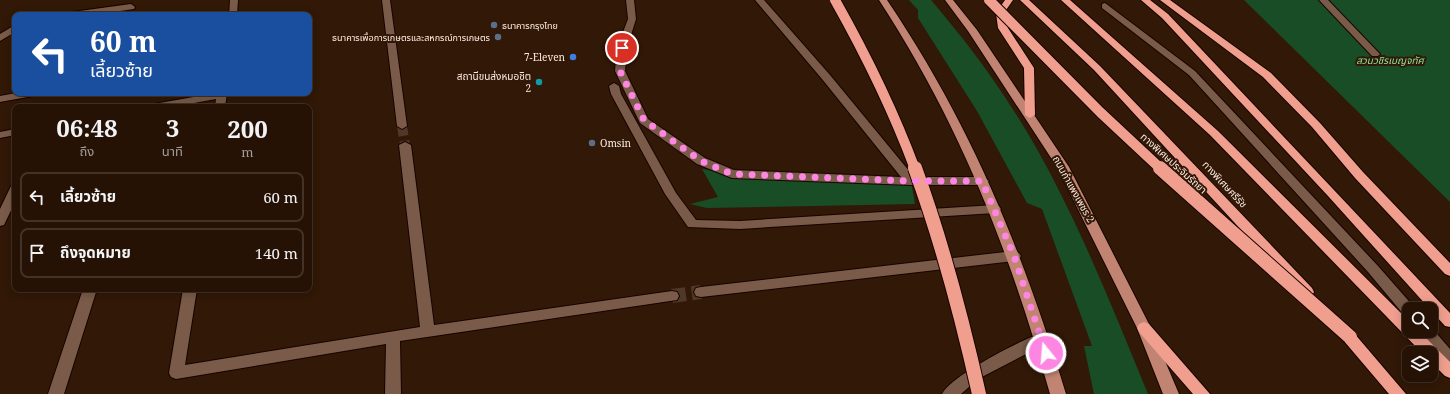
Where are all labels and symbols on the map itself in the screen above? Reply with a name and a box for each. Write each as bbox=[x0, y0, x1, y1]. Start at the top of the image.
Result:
place label: ธนาคารกรุงไทย bbox=[502, 19, 558, 32]
marker: ธนาคารกรุงไทย bbox=[489, 20, 499, 30]
place label: ธนาคารเพื่อการเกษตรและสหกรณ์การเกษตร bbox=[332, 31, 491, 44]
pin bbox=[605, 31, 639, 65]
marker: ธนาคารเพื่อการเกษตรและสหกรณ์การเกษตร bbox=[493, 32, 503, 42]
place label: 7-Eleven bbox=[524, 50, 566, 64]
marker: 7-Eleven bbox=[568, 52, 578, 62]
park label: สวนวชิรเบญจทัศ bbox=[1356, 53, 1426, 67]
place label: สถานีขนส่งหมอชิต 2 bbox=[457, 69, 531, 95]
marker: สถานีขนส่งหมอชิต 2 bbox=[534, 77, 544, 87]
street label: ทางพิเศษประจิมรัถยา bbox=[1138, 129, 1210, 197]
place label: Omsin bbox=[600, 136, 632, 150]
marker: Omsin bbox=[587, 138, 597, 148]
street label: ถนนกำแพงเพชร 2 bbox=[1050, 153, 1098, 225]
street label: ทางพิเศษศรีรัช bbox=[1200, 157, 1250, 211]
position arrow bbox=[1025, 332, 1067, 374]

